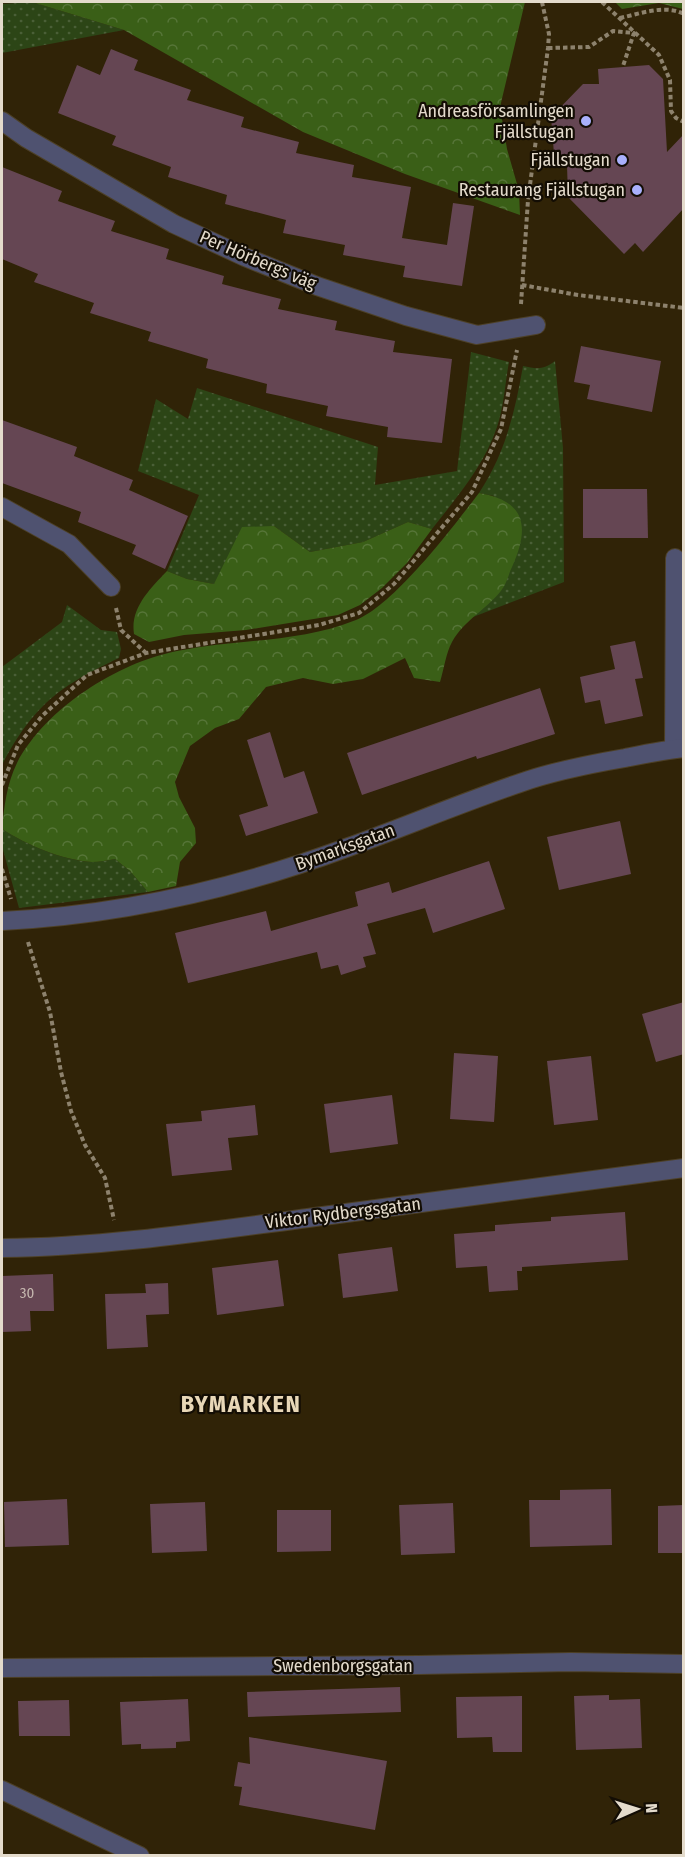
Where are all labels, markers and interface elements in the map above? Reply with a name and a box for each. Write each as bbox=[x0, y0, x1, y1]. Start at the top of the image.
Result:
place label: Andreasförsamlingen Fjällstugan bbox=[418, 100, 574, 143]
marker: Andreasförsamlingen Fjällstugan bbox=[579, 114, 593, 128]
place label: Fjällstugan bbox=[531, 149, 610, 171]
marker: Fjällstugan bbox=[615, 153, 629, 167]
place label: Restaurang Fjällstugan bbox=[459, 179, 625, 201]
marker: Restaurang Fjällstugan bbox=[630, 183, 644, 197]
street label: Per Hörbergs väg bbox=[196, 226, 320, 295]
street label: Bymarksgatan bbox=[292, 819, 398, 875]
street label: Viktor Rydbergsgatan bbox=[264, 1193, 422, 1233]
house number: 30 bbox=[20, 1284, 34, 1302]
district label: BYMARKEN bbox=[181, 1390, 301, 1418]
street label: Swedenborgsgatan bbox=[273, 1655, 413, 1677]
north arrow bbox=[607, 1779, 667, 1839]
text: N bbox=[642, 1803, 661, 1814]

